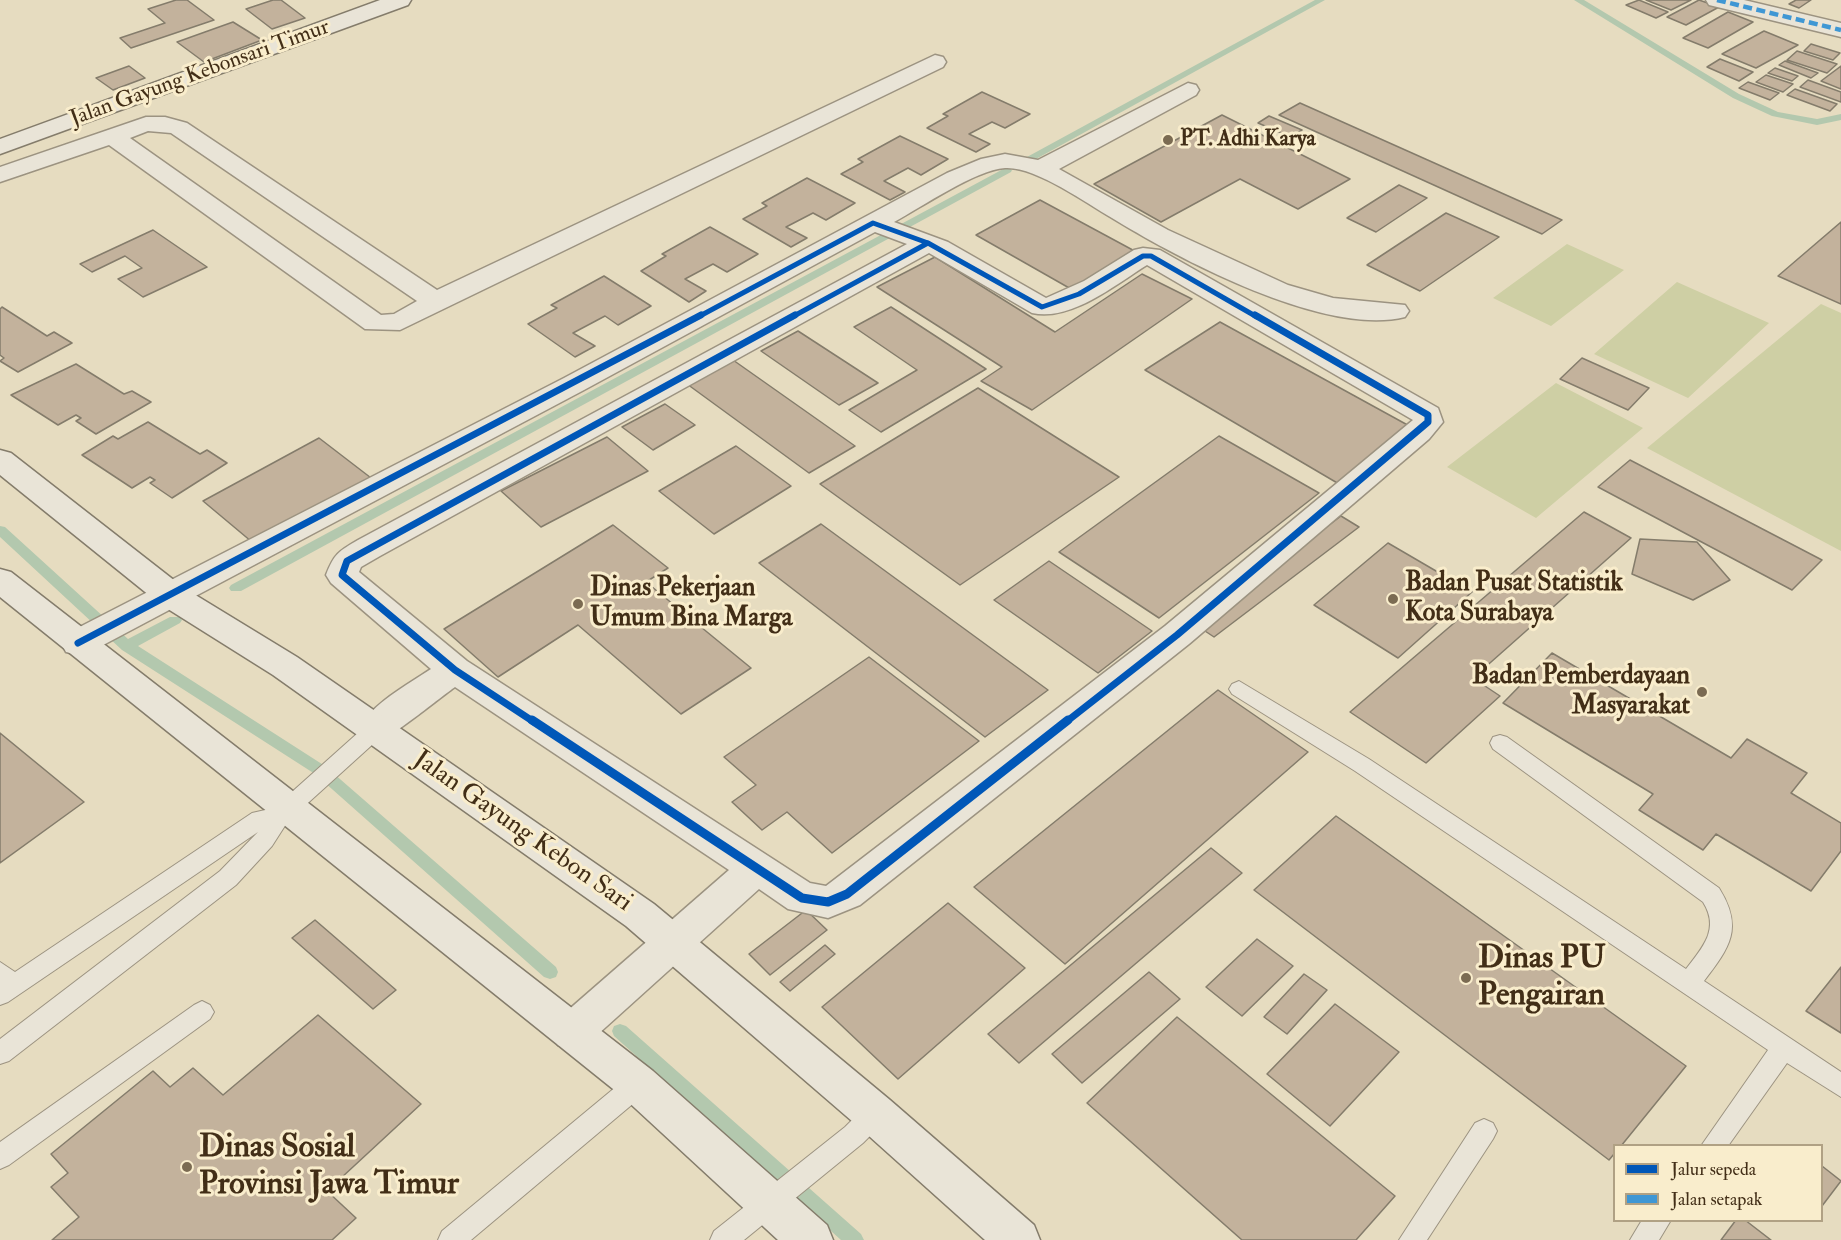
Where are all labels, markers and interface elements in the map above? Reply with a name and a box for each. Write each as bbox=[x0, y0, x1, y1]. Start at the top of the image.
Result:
street label: Jalan Gayung Kebonsari Timur bbox=[67, 15, 333, 133]
place label: PT. Adhi Karya bbox=[1180, 127, 1316, 153]
marker: PT. Adhi Karya bbox=[1161, 133, 1175, 147]
place label: Badan Pusat Statistik Kota Surabaya bbox=[1405, 568, 1623, 630]
place label: Dinas Pekerjaan Umum Bina Marga bbox=[590, 573, 792, 634]
marker: Badan Pusat Statistik Kota Surabaya bbox=[1386, 592, 1400, 606]
marker: Dinas Pekerjaan Umum Bina Marga bbox=[571, 597, 585, 611]
place label: Badan Pemberdayaan Masyarakat bbox=[1472, 661, 1690, 722]
marker: Badan Pemberdayaan Masyarakat bbox=[1695, 685, 1709, 699]
street label: Jalan Gayung Kebon Sari bbox=[406, 745, 638, 919]
place label: Dinas PU Pengairan bbox=[1478, 941, 1605, 1016]
marker: Dinas PU Pengairan bbox=[1459, 971, 1473, 985]
place label: Dinas Sosial Provinsi Jawa Timur bbox=[199, 1130, 459, 1205]
legend bbox=[1613, 1144, 1823, 1222]
text: Jalur sepeda bbox=[1671, 1158, 1756, 1181]
marker: Dinas Sosial Provinsi Jawa Timur bbox=[180, 1160, 194, 1174]
text: Jalan setapak bbox=[1671, 1188, 1762, 1211]

